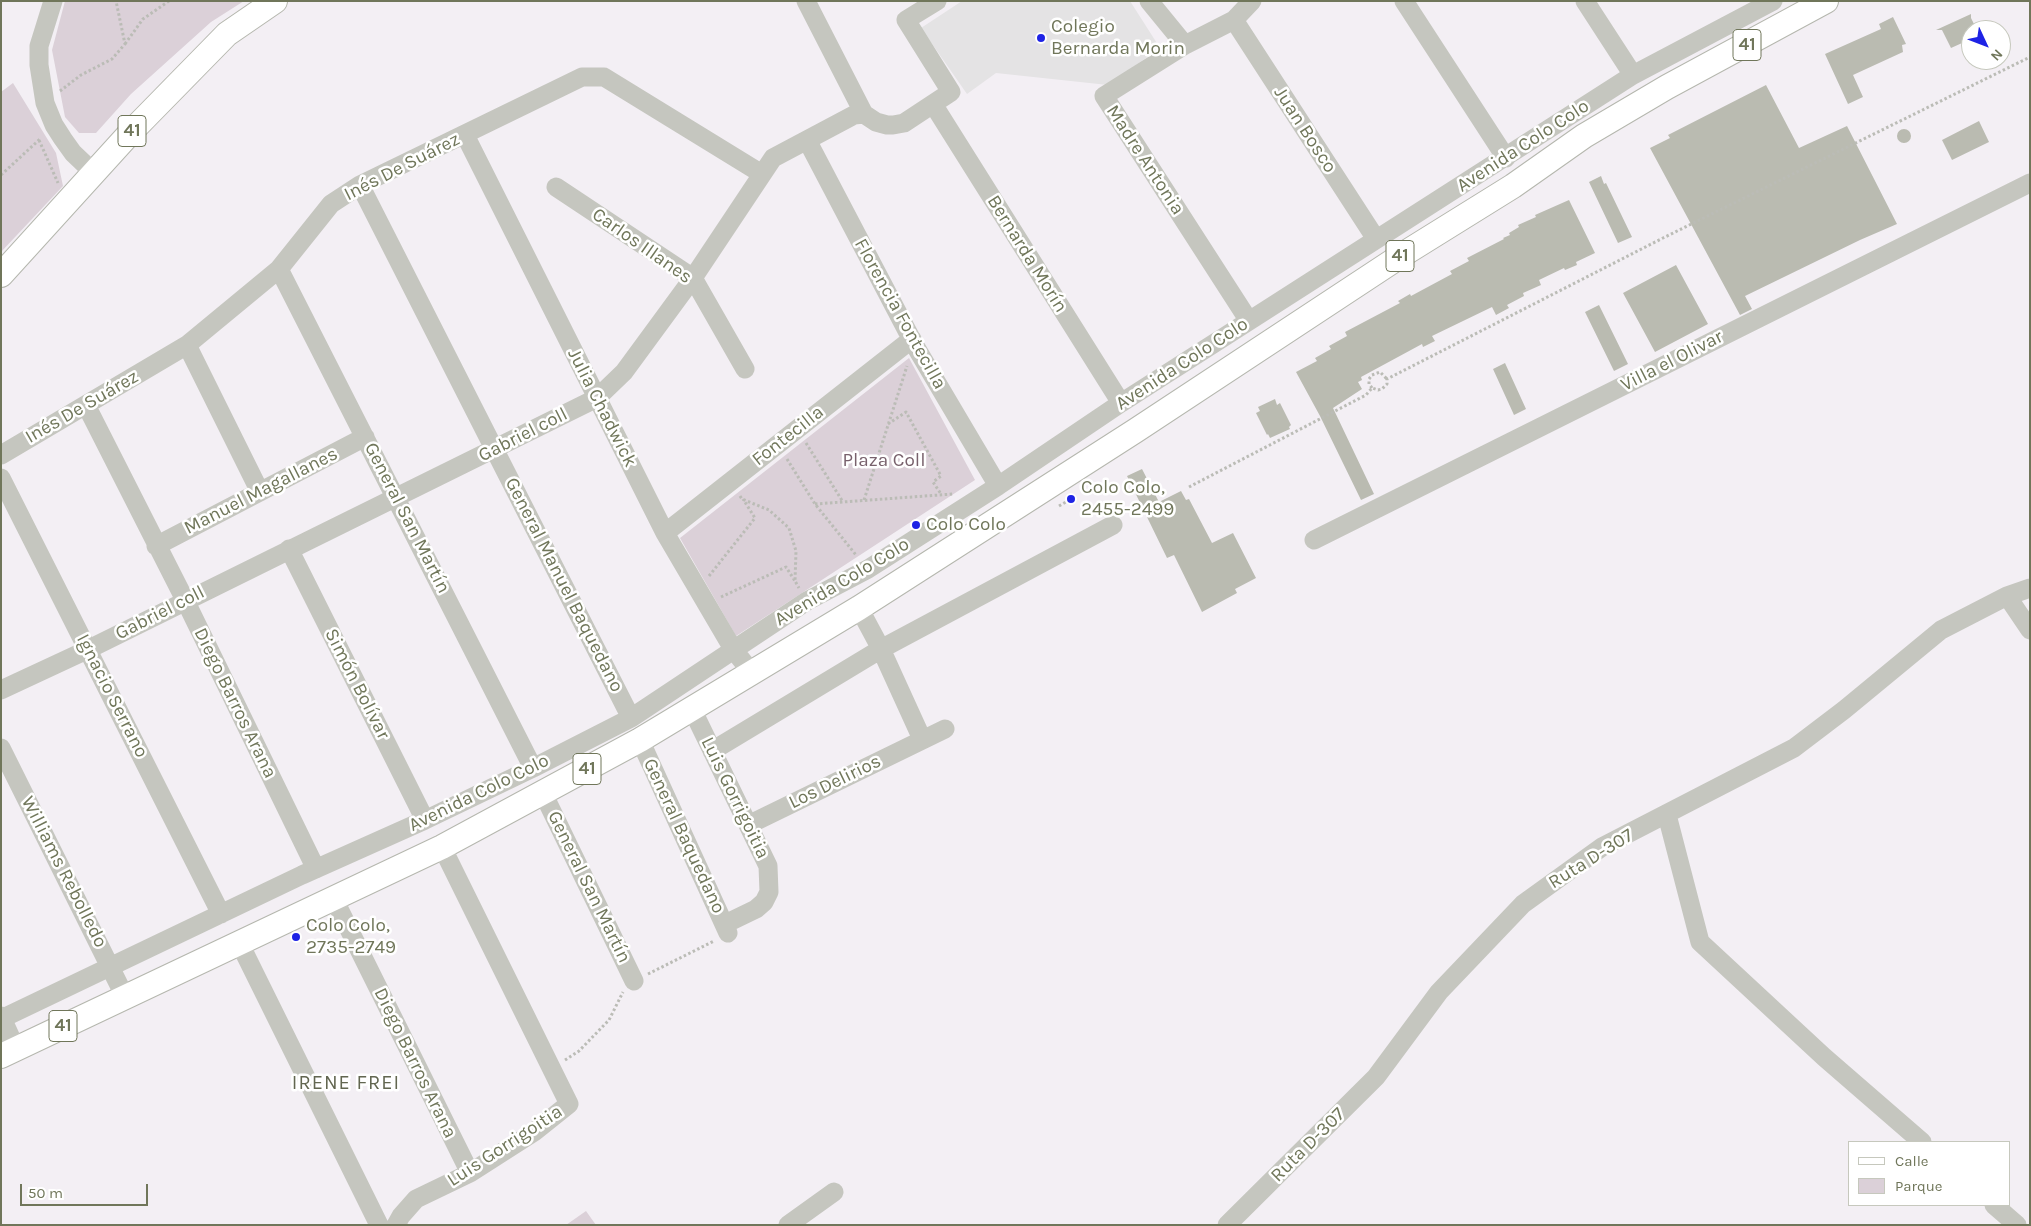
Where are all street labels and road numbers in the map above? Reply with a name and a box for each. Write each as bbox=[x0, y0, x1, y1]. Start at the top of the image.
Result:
road number: 41 bbox=[1733, 30, 1761, 60]
street label: Juan Bosco bbox=[1269, 83, 1341, 177]
street label: Avenida Colo Colo bbox=[1453, 95, 1593, 197]
street label: Madre Antonia bbox=[1101, 101, 1189, 219]
road number: 41 bbox=[118, 115, 146, 146]
street label: Inés De Suárez bbox=[340, 128, 464, 206]
street label: Bernarda Morín bbox=[982, 191, 1072, 317]
street label: Carlos Illanes bbox=[588, 203, 696, 289]
street label: Florencia Fontecilla bbox=[849, 235, 951, 393]
road number: 41 bbox=[1386, 240, 1414, 272]
street label: Avenida Colo Colo bbox=[1112, 313, 1252, 415]
street label: Villa el Olivar bbox=[1617, 325, 1727, 397]
street label: Julia Chadwick bbox=[562, 345, 642, 471]
street label: Inés De Suárez bbox=[21, 365, 143, 449]
street label: Fontecilla bbox=[748, 401, 828, 471]
street label: Gabriel coll bbox=[475, 403, 571, 467]
street label: General San Martín bbox=[359, 439, 455, 597]
street label: Manuel Magallanes bbox=[180, 442, 342, 540]
street label: General Manuel Baquedano bbox=[500, 474, 628, 696]
street label: Avenida Colo Colo bbox=[770, 533, 914, 631]
street label: Gabriel coll bbox=[112, 581, 208, 645]
street label: Diego Barros Arana bbox=[189, 624, 281, 782]
street label: Simón Bolívar bbox=[319, 625, 395, 743]
street label: Ignacio Serrano bbox=[71, 630, 153, 762]
street label: Luis Gorrigoitia bbox=[696, 733, 774, 863]
street label: Avenida Colo Colo bbox=[405, 749, 553, 837]
street label: Los Delirios bbox=[785, 750, 885, 814]
road number: 41 bbox=[573, 754, 601, 784]
street label: General Baquedano bbox=[638, 755, 730, 917]
street label: Williams Rebolledo bbox=[16, 793, 112, 951]
street label: General San Martín bbox=[542, 807, 636, 967]
street label: Ruta D-307 bbox=[1544, 824, 1638, 894]
street label: Diego Barros Arana bbox=[369, 984, 461, 1142]
road number: 41 bbox=[49, 1010, 77, 1042]
street label: Luis Gorrigoitia bbox=[443, 1100, 567, 1192]
street label: Ruta D-307 bbox=[1266, 1103, 1350, 1187]

